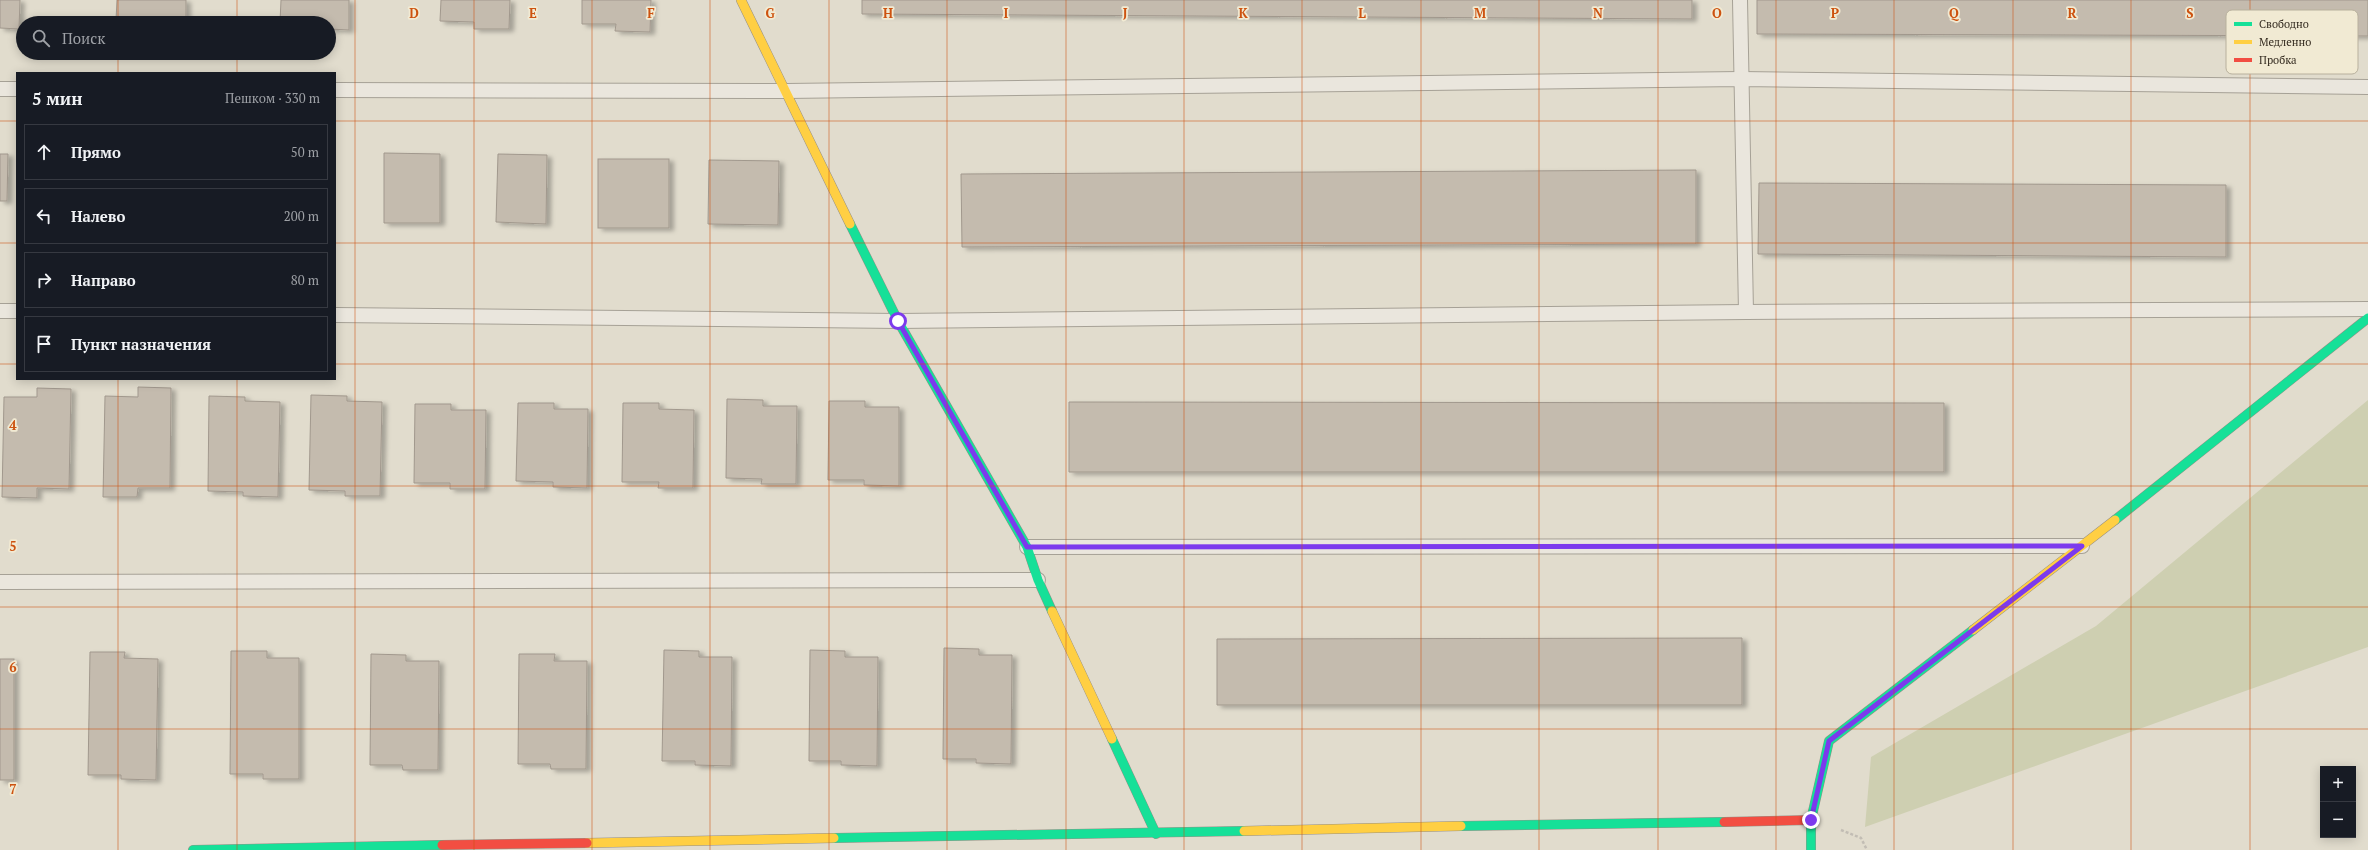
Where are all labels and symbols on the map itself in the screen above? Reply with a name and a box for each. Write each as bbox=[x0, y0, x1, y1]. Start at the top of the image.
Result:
text: D bbox=[409, 4, 419, 22]
text: E bbox=[529, 4, 537, 22]
text: F bbox=[647, 4, 655, 22]
text: G bbox=[765, 4, 775, 22]
text: H bbox=[883, 4, 893, 22]
text: I bbox=[1004, 4, 1009, 22]
text: J bbox=[1123, 4, 1128, 22]
text: K bbox=[1238, 4, 1248, 22]
text: L bbox=[1358, 4, 1366, 22]
text: M bbox=[1474, 4, 1486, 22]
text: N bbox=[1593, 4, 1603, 22]
text: O bbox=[1712, 4, 1722, 22]
text: P bbox=[1831, 4, 1839, 22]
text: Q bbox=[1949, 4, 1960, 22]
text: R bbox=[2067, 4, 2077, 22]
text: S bbox=[2186, 4, 2194, 22]
legend bbox=[2226, 10, 2358, 74]
text: Свободно bbox=[2259, 17, 2309, 31]
text: Медленно bbox=[2259, 35, 2311, 49]
text: Пробка bbox=[2259, 53, 2297, 67]
route start bbox=[889, 312, 907, 330]
text: 4 bbox=[9, 416, 17, 434]
text: 5 bbox=[9, 537, 17, 555]
text: 6 bbox=[9, 658, 17, 676]
text: 7 bbox=[9, 780, 17, 798]
route end bbox=[1802, 811, 1820, 829]

